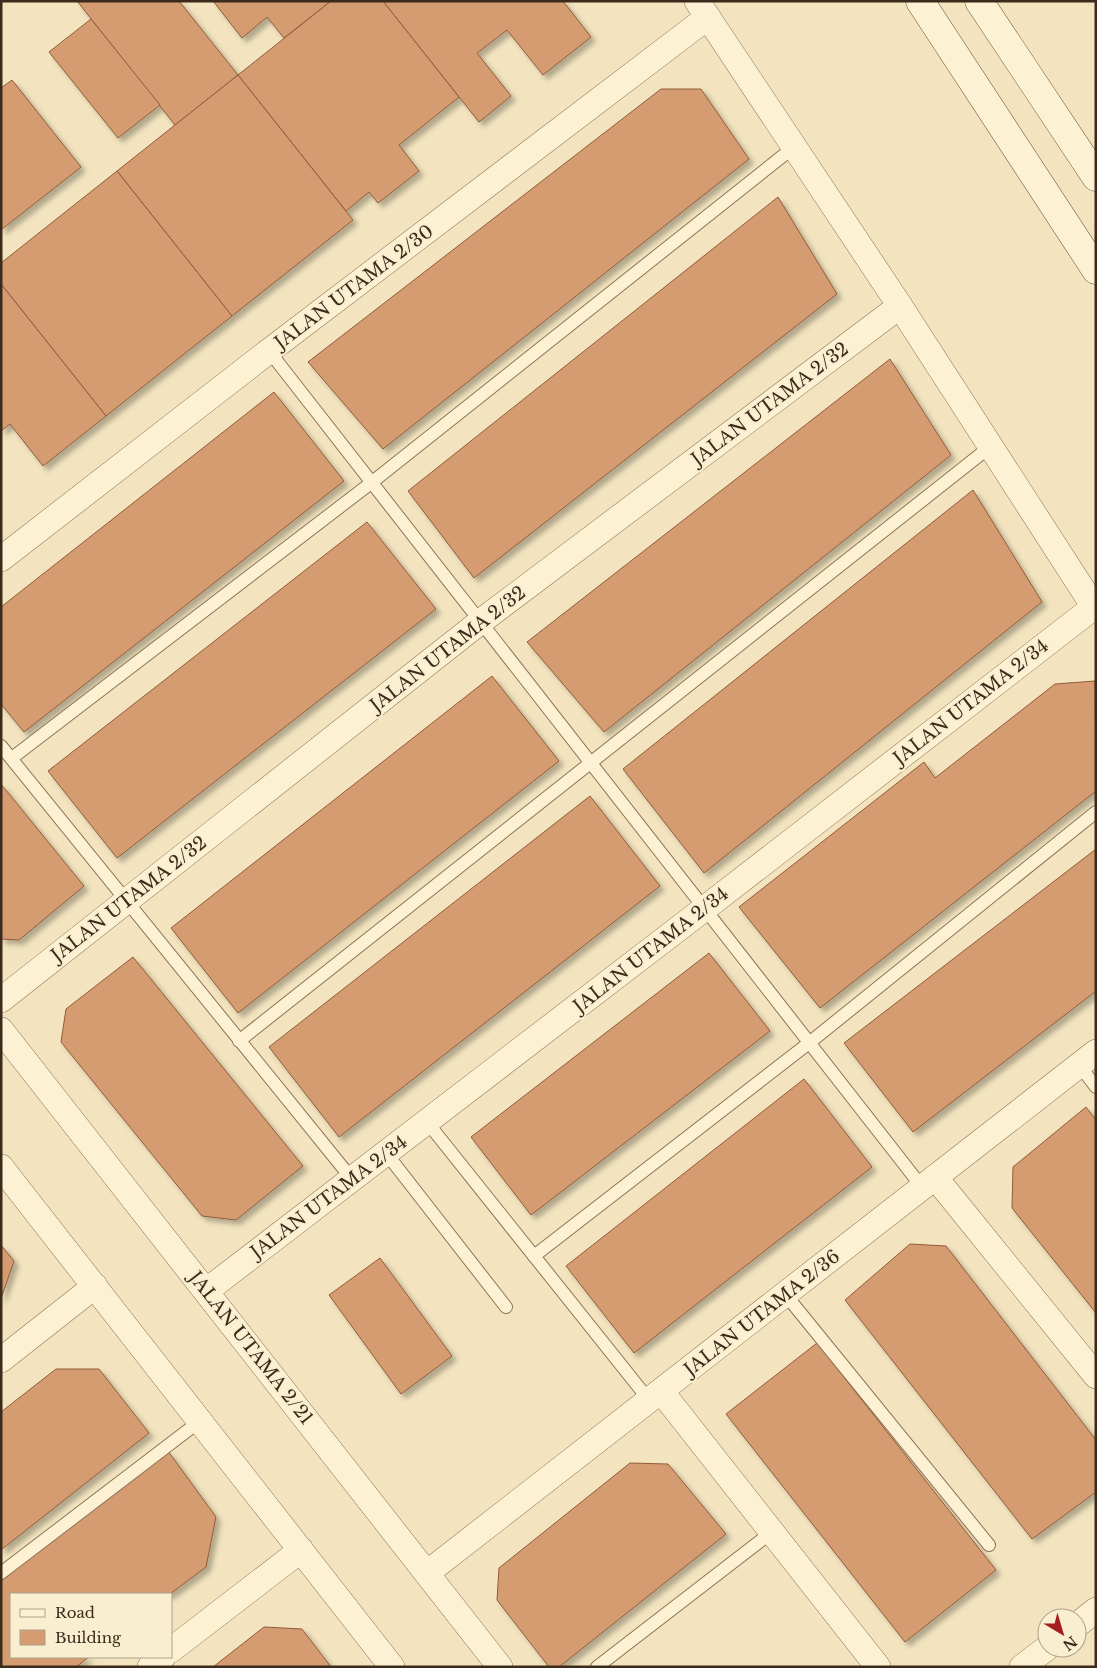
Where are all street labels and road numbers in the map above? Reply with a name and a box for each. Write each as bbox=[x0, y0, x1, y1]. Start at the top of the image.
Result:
street label: JALAN UTAMA 2/30 bbox=[269, 220, 438, 355]
street label: JALAN UTAMA 2/32 bbox=[685, 338, 853, 472]
street label: JALAN UTAMA 2/32 bbox=[364, 581, 530, 718]
street label: JALAN UTAMA 2/34 bbox=[888, 635, 1053, 771]
street label: JALAN UTAMA 2/32 bbox=[45, 831, 211, 968]
street label: JALAN UTAMA 2/34 bbox=[568, 883, 733, 1019]
street label: JALAN UTAMA 2/34 bbox=[245, 1131, 412, 1264]
street label: JALAN UTAMA 2/36 bbox=[678, 1245, 844, 1382]
street label: JALAN UTAMA 2/21 bbox=[183, 1266, 318, 1429]

